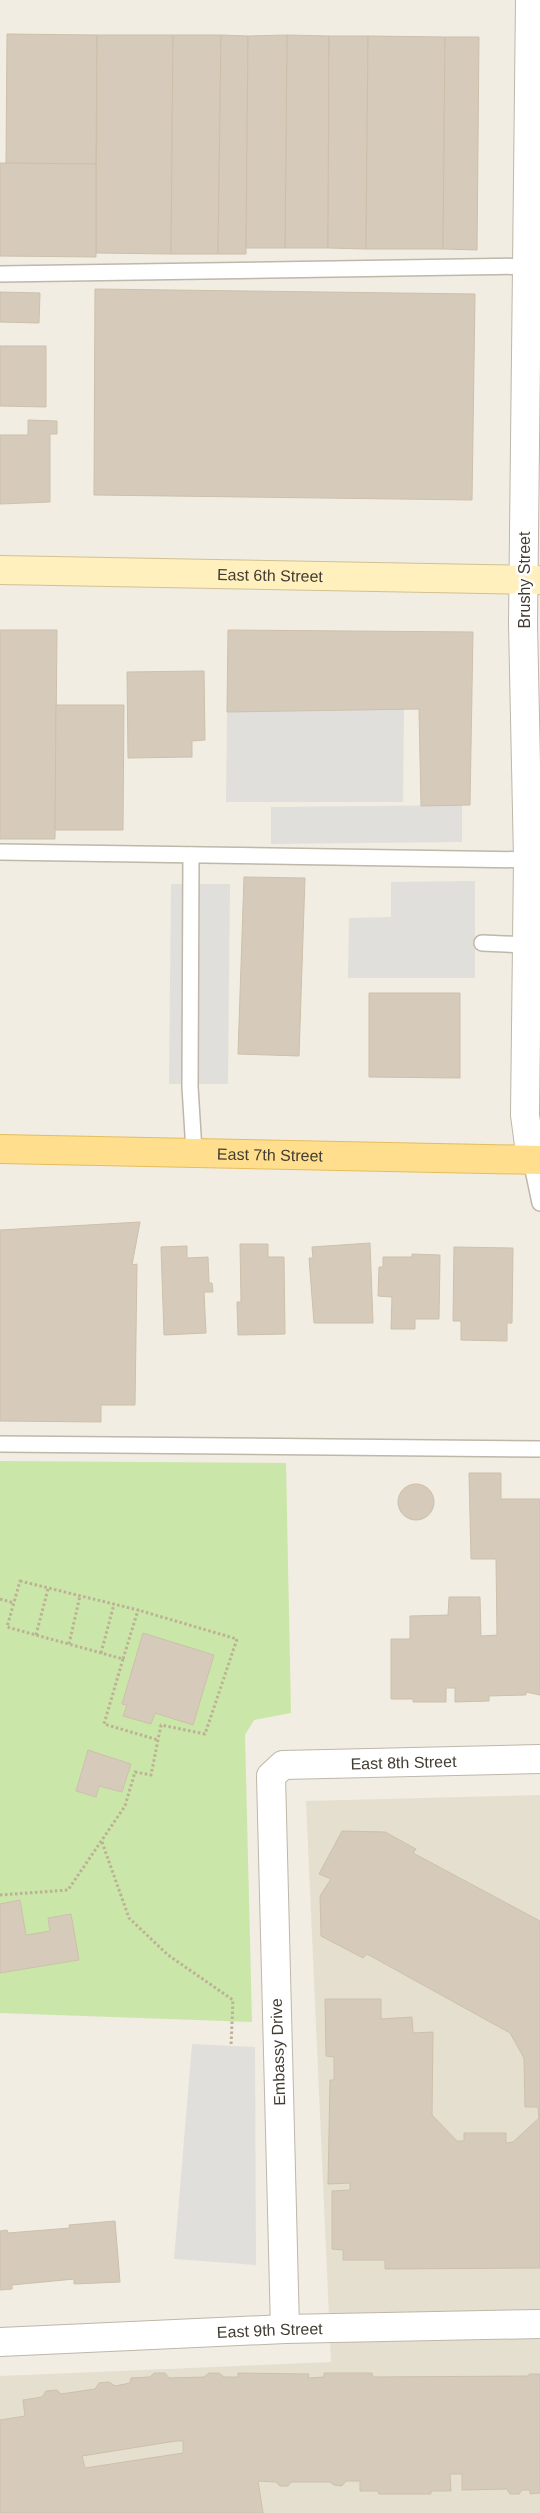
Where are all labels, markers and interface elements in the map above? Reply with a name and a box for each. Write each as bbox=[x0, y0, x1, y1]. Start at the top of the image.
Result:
street label: Brushy Street bbox=[516, 531, 533, 628]
street label: East 6th Street bbox=[217, 566, 324, 584]
street label: East 7th Street bbox=[217, 1145, 324, 1164]
street label: East 8th Street bbox=[350, 1752, 457, 1772]
street label: Embassy Drive bbox=[268, 1998, 288, 2106]
street label: East 9th Street bbox=[216, 2320, 323, 2341]

